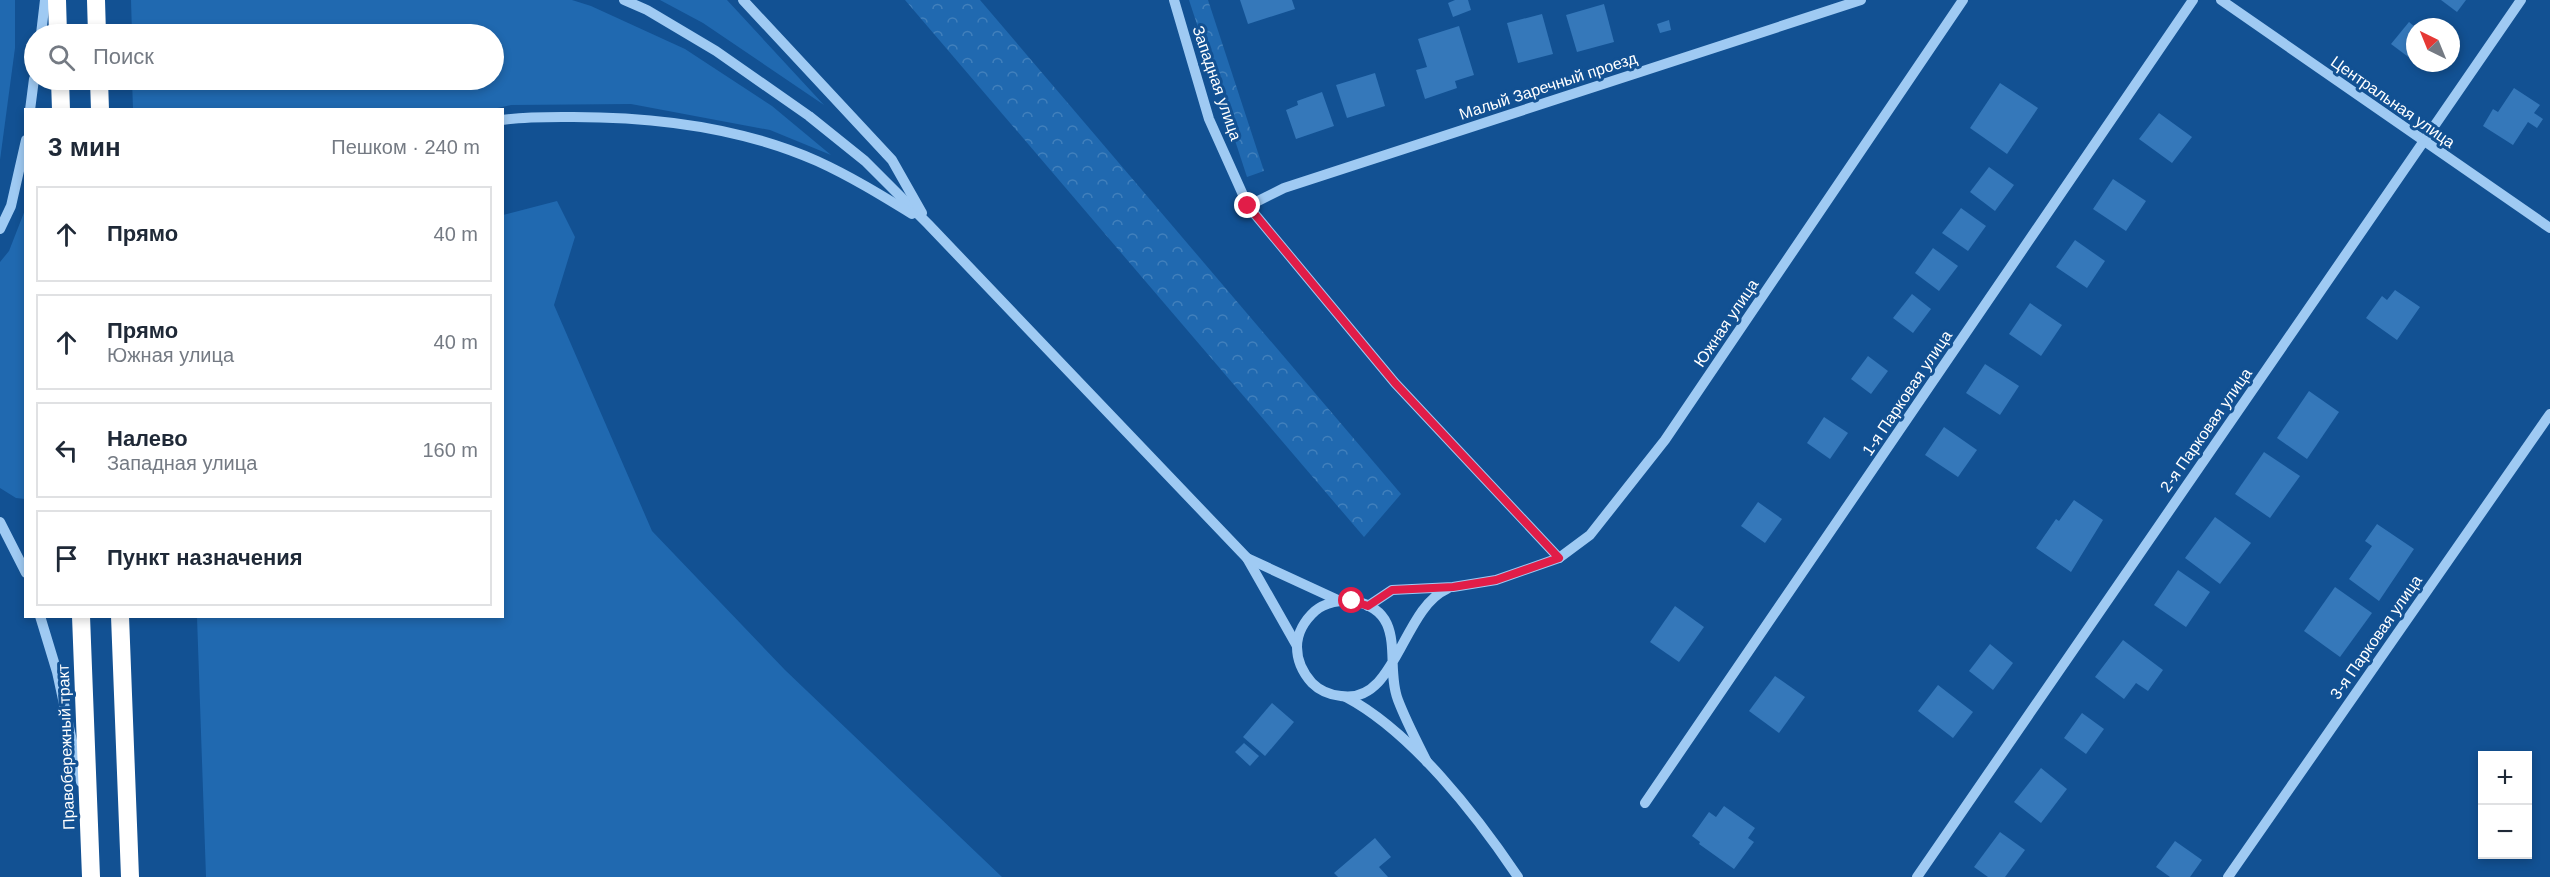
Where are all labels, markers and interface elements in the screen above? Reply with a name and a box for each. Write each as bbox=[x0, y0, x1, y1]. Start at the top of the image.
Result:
north arrow bbox=[2406, 18, 2460, 72]
street label: Западная улица bbox=[1189, 23, 1245, 143]
search box bbox=[24, 24, 504, 90]
icon: search bbox=[45, 41, 78, 74]
text: Поиск bbox=[93, 44, 154, 69]
street label: Малый Заречный проезд bbox=[1457, 49, 1640, 123]
street label: Центральная улица bbox=[2328, 53, 2458, 151]
text: 3 мин bbox=[48, 132, 121, 162]
text: Пешком · 240 m bbox=[331, 136, 480, 158]
route end bbox=[1234, 192, 1260, 218]
icon: ahead bbox=[50, 218, 83, 251]
text: Прямо bbox=[107, 221, 178, 246]
text: 40 m bbox=[434, 223, 478, 245]
street label: Южная улица bbox=[1691, 276, 1762, 370]
text: Прямо bbox=[107, 318, 178, 343]
icon: ahead bbox=[50, 326, 83, 359]
street label: 1-я Парковая улица bbox=[1859, 327, 1955, 459]
text: 40 m bbox=[434, 331, 478, 353]
text: Южная улица bbox=[107, 344, 234, 366]
street label: 2-я Парковая улица bbox=[2157, 365, 2255, 495]
text: Налево bbox=[107, 426, 188, 451]
icon: left bbox=[50, 434, 83, 467]
text: 160 m bbox=[422, 439, 478, 461]
text: Западная улица bbox=[107, 452, 257, 474]
icon: arrive bbox=[50, 542, 83, 575]
text: Пункт назначения bbox=[107, 545, 303, 570]
street label: 3-я Парковая улица bbox=[2327, 572, 2425, 702]
route start bbox=[1338, 587, 1364, 613]
street label: Правобережный тракт bbox=[55, 663, 77, 830]
map controls bbox=[2478, 751, 2532, 859]
button: + bbox=[2478, 751, 2532, 805]
button: − bbox=[2478, 805, 2532, 859]

